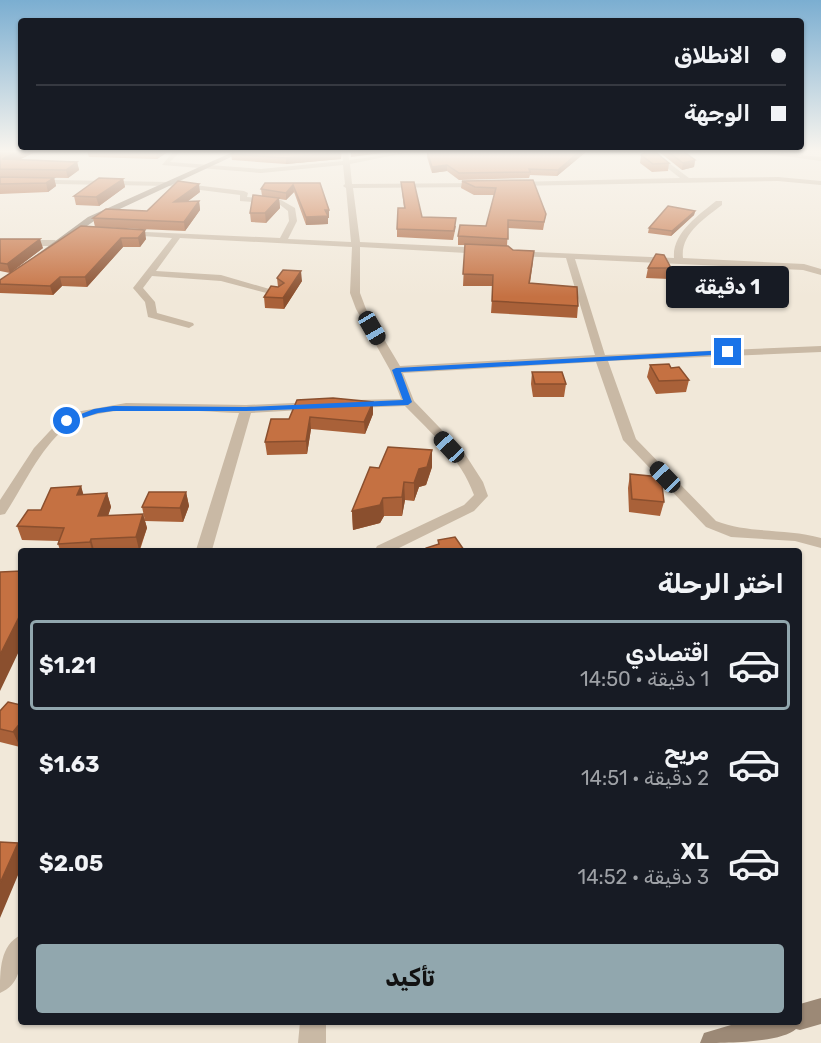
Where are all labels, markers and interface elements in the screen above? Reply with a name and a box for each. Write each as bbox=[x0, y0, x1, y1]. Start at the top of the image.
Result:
text: الانطلاق bbox=[674, 42, 750, 69]
text: الوجهة bbox=[684, 100, 750, 127]
callout: 1 دقيقة bbox=[666, 265, 789, 307]
text: 1 دقيقة bbox=[695, 275, 760, 299]
car bbox=[355, 308, 389, 348]
route end bbox=[714, 338, 741, 365]
route start bbox=[53, 407, 80, 434]
car bbox=[430, 428, 468, 466]
car bbox=[646, 458, 684, 496]
text: اختر الرحلة bbox=[658, 568, 784, 600]
icon: car bbox=[727, 638, 781, 692]
text: اقتصادي bbox=[626, 640, 709, 667]
text: $1.21 bbox=[39, 652, 96, 679]
text: 1 دقيقة · 14:50 bbox=[580, 667, 709, 691]
icon: car bbox=[727, 737, 781, 791]
text: مريح bbox=[664, 739, 709, 766]
text: $1.63 bbox=[39, 751, 100, 778]
text: 2 دقيقة · 14:51 bbox=[581, 766, 709, 790]
icon: car bbox=[727, 836, 781, 890]
text: XL bbox=[681, 838, 709, 865]
text: $2.05 bbox=[39, 850, 103, 877]
text: 3 دقيقة · 14:52 bbox=[578, 865, 709, 889]
button: تأكيد bbox=[36, 944, 784, 1013]

